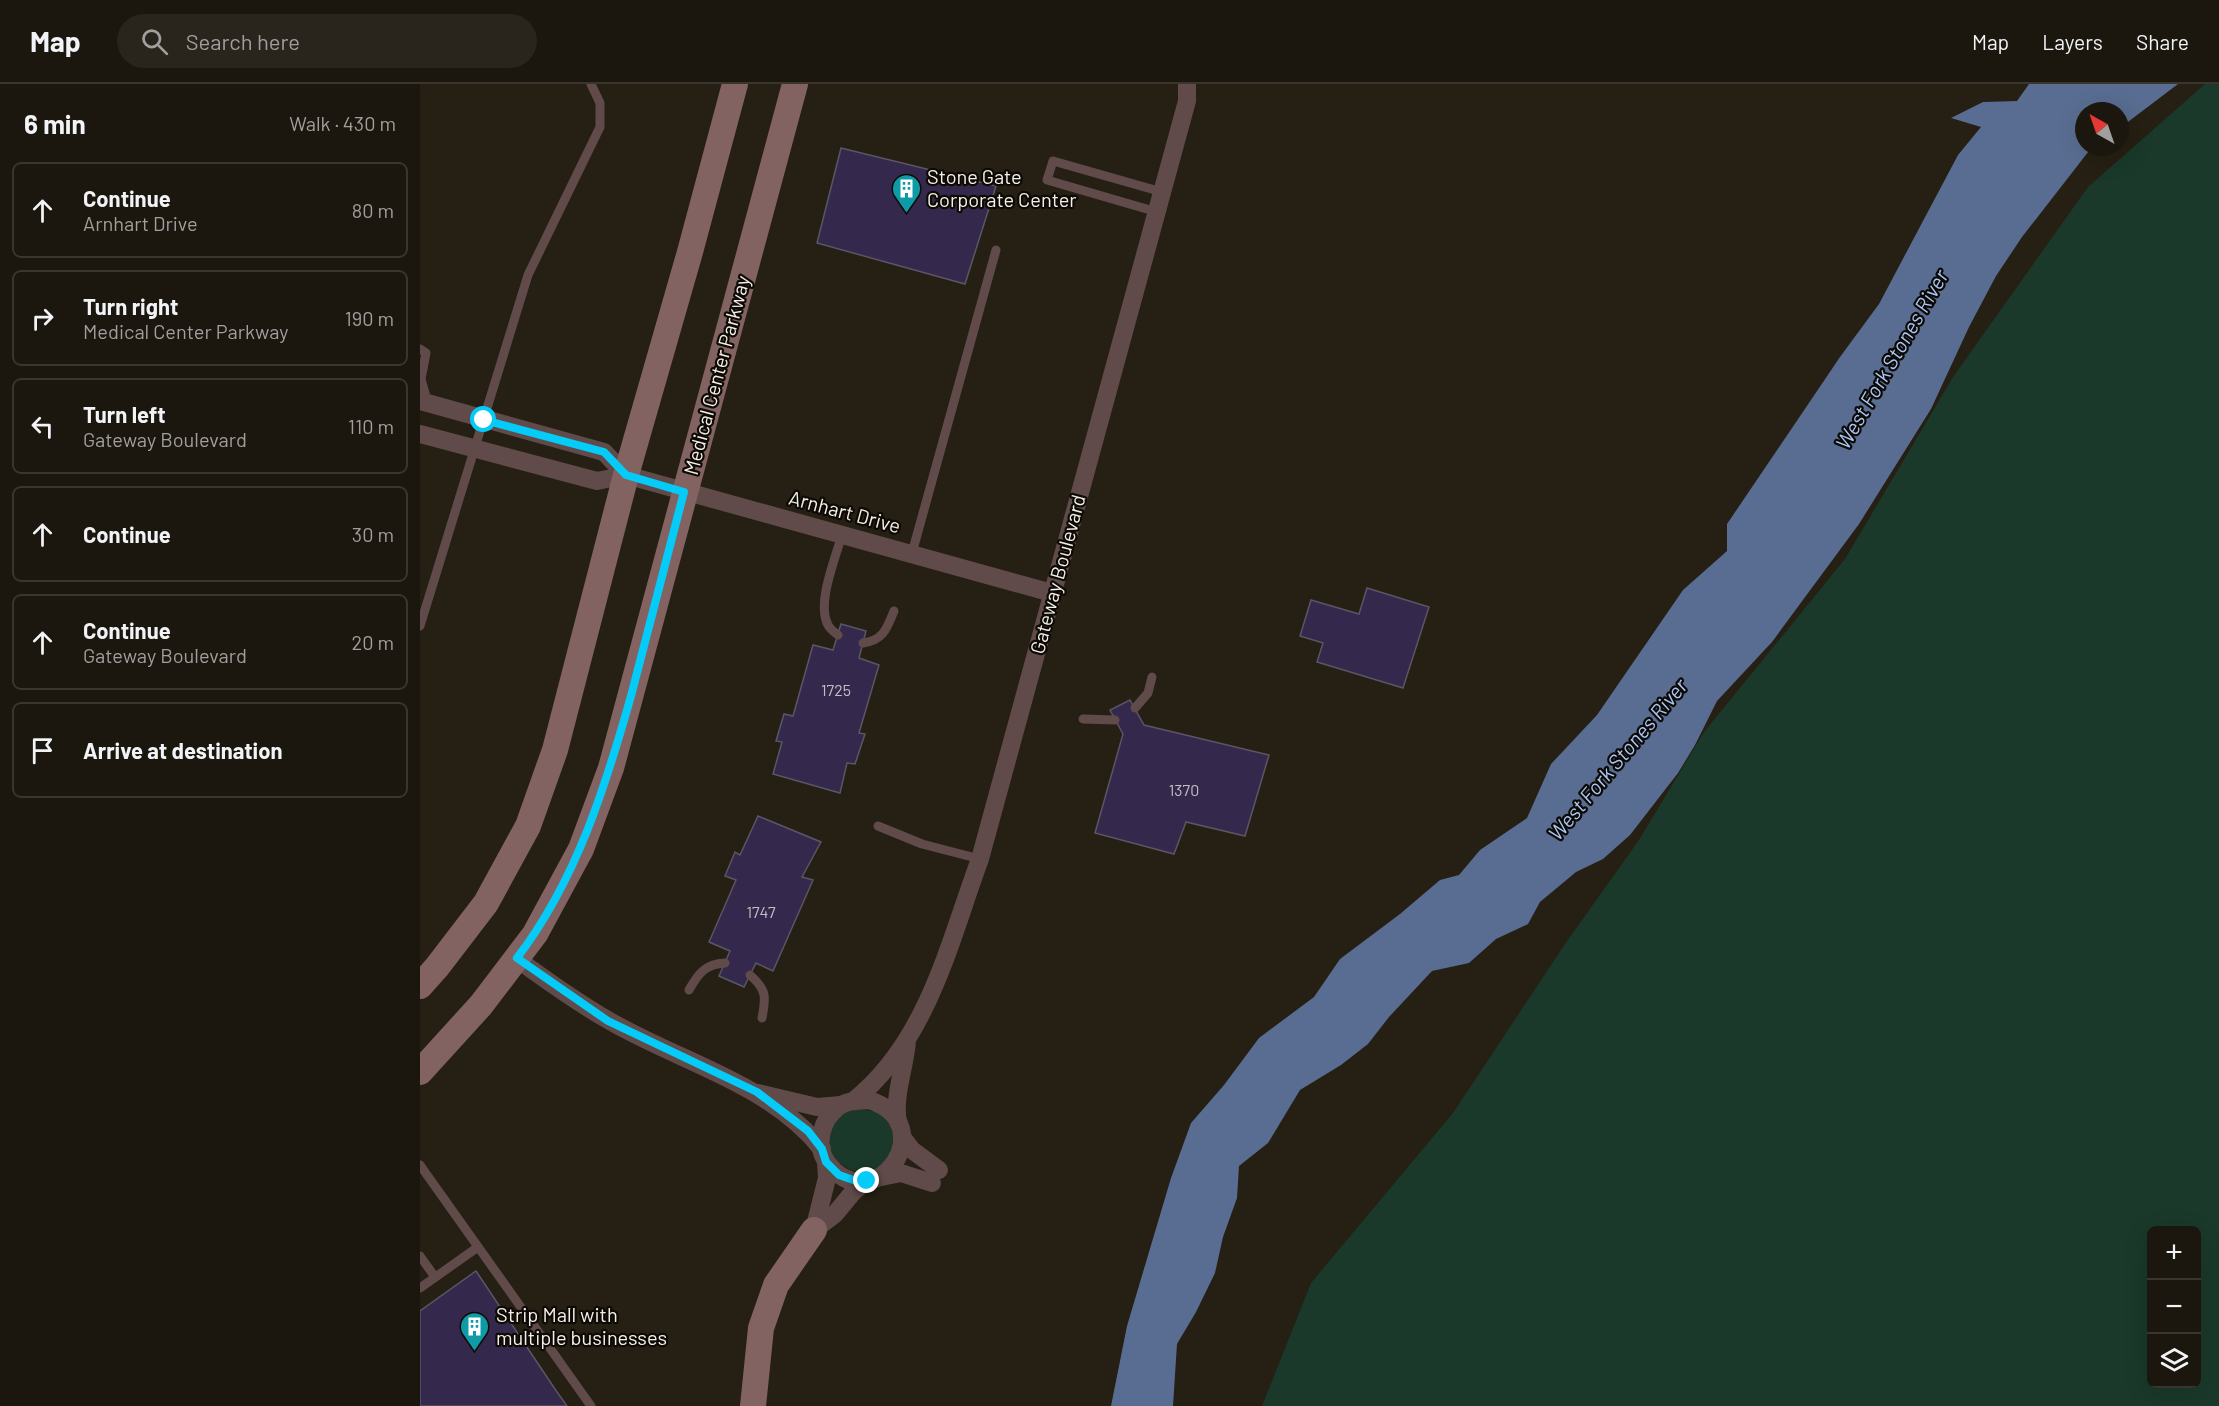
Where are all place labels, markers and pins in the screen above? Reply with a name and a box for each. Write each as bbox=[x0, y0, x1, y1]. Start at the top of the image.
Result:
place label: Stone Gate Corporate Center bbox=[927, 164, 1077, 211]
building icon: Stone Gate Corporate Center bbox=[890, 172, 922, 214]
place label: Strip Mall with multiple businesses bbox=[496, 1302, 667, 1349]
building icon: Strip Mall with multiple businesses bbox=[459, 1310, 491, 1352]

